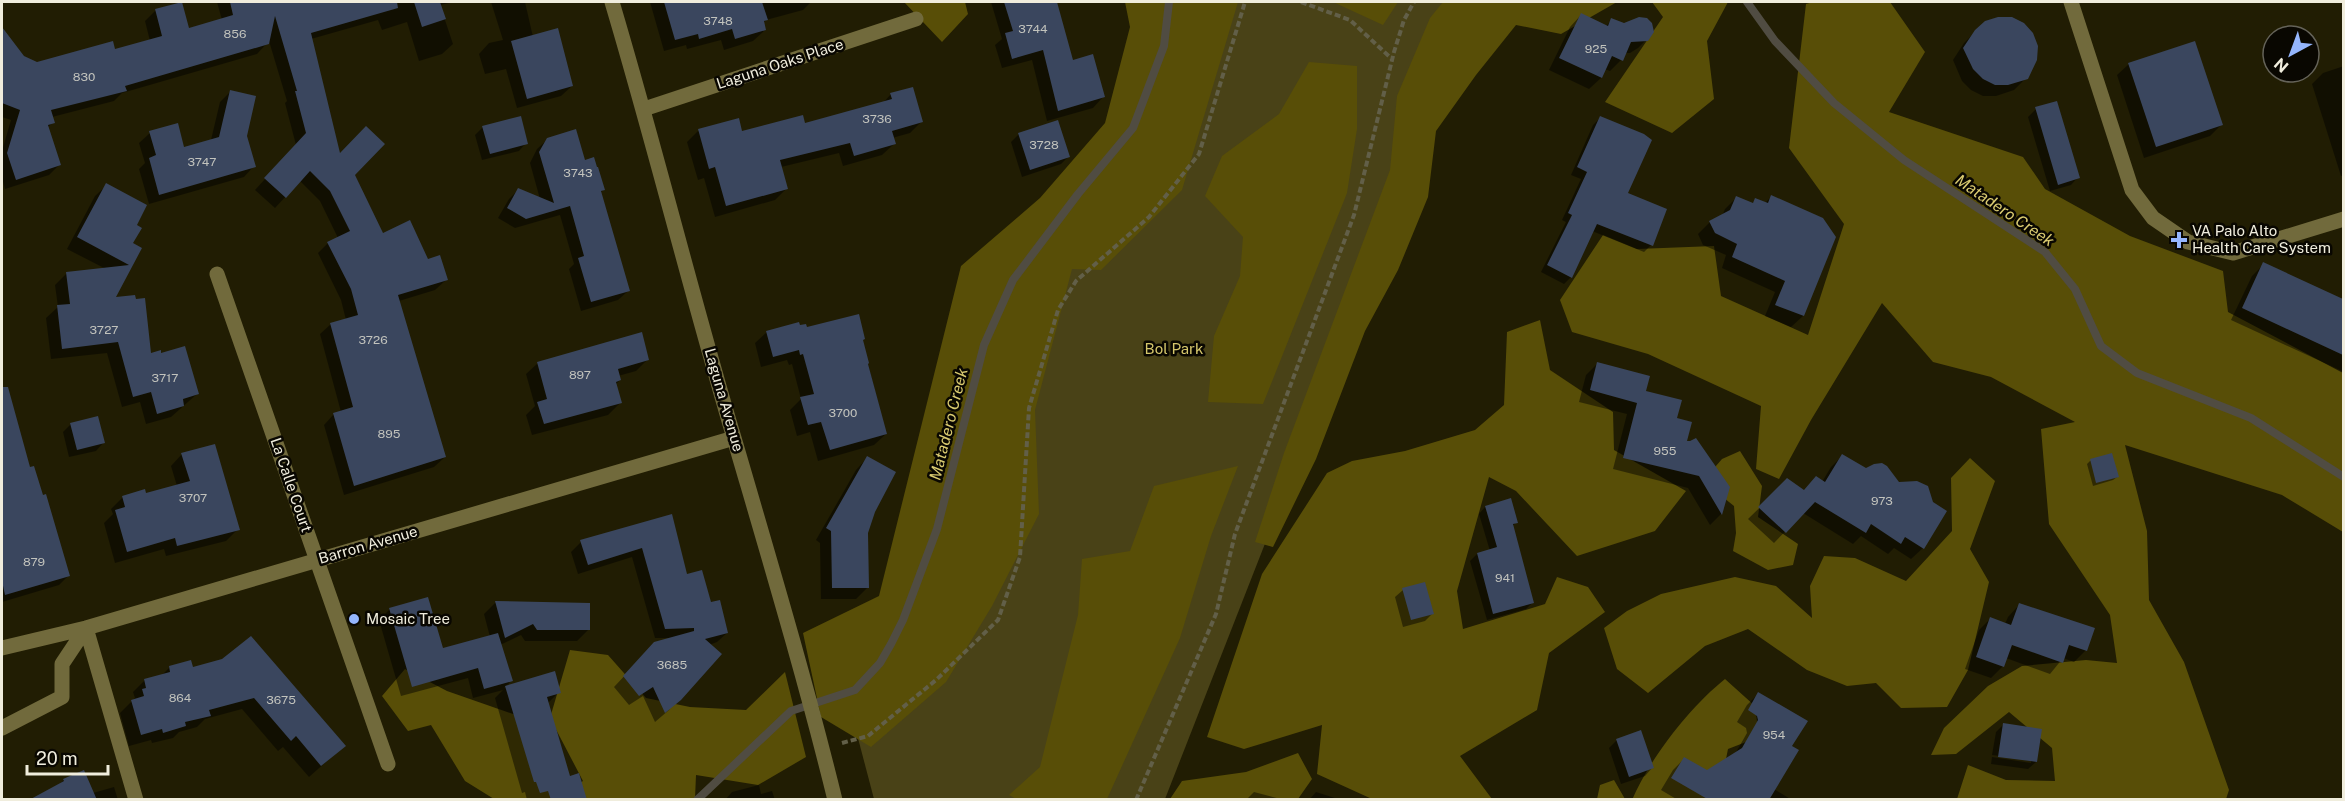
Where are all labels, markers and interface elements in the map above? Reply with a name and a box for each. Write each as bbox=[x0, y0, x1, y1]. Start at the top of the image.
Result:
house number: 3748 bbox=[703, 14, 733, 28]
house number: 3744 bbox=[1018, 22, 1048, 36]
north arrow bbox=[2261, 24, 2321, 84]
house number: 856 bbox=[224, 27, 246, 41]
street label: Laguna Oaks Place bbox=[714, 35, 846, 92]
house number: 925 bbox=[1585, 42, 1607, 56]
text: N bbox=[2271, 54, 2292, 76]
house number: 830 bbox=[73, 70, 95, 84]
house number: 3736 bbox=[862, 112, 892, 126]
house number: 3728 bbox=[1029, 138, 1059, 152]
house number: 3747 bbox=[188, 155, 216, 169]
house number: 3743 bbox=[563, 166, 593, 180]
water label: Matadero Creek bbox=[1952, 170, 2058, 251]
place label: VA Palo Alto Health Care System bbox=[2192, 222, 2331, 256]
marker: VA Palo Alto Health Care System bbox=[2170, 231, 2188, 249]
house number: 3727 bbox=[90, 323, 118, 337]
house number: 3726 bbox=[358, 333, 388, 347]
park label: Bol Park bbox=[1145, 340, 1203, 357]
street label: Laguna Avenue bbox=[702, 346, 747, 453]
water label: Matadero Creek bbox=[925, 366, 972, 482]
house number: 897 bbox=[569, 368, 591, 382]
house number: 3717 bbox=[152, 371, 178, 385]
house number: 3700 bbox=[829, 406, 857, 420]
house number: 895 bbox=[378, 427, 401, 441]
street label: La Calle Court bbox=[267, 436, 316, 534]
house number: 955 bbox=[1654, 444, 1677, 458]
house number: 3707 bbox=[179, 491, 207, 505]
house number: 973 bbox=[1871, 494, 1893, 508]
street label: Barron Avenue bbox=[316, 522, 419, 567]
house number: 879 bbox=[23, 555, 45, 569]
house number: 941 bbox=[1495, 571, 1515, 585]
place label: Mosaic Tree bbox=[366, 610, 450, 627]
marker: Mosaic Tree bbox=[347, 612, 361, 626]
house number: 3685 bbox=[657, 658, 687, 672]
house number: 864 bbox=[169, 691, 192, 705]
house number: 3675 bbox=[266, 693, 296, 707]
house number: 954 bbox=[1763, 728, 1786, 742]
scale bar bbox=[27, 738, 108, 776]
text: 20 m bbox=[36, 748, 78, 769]

